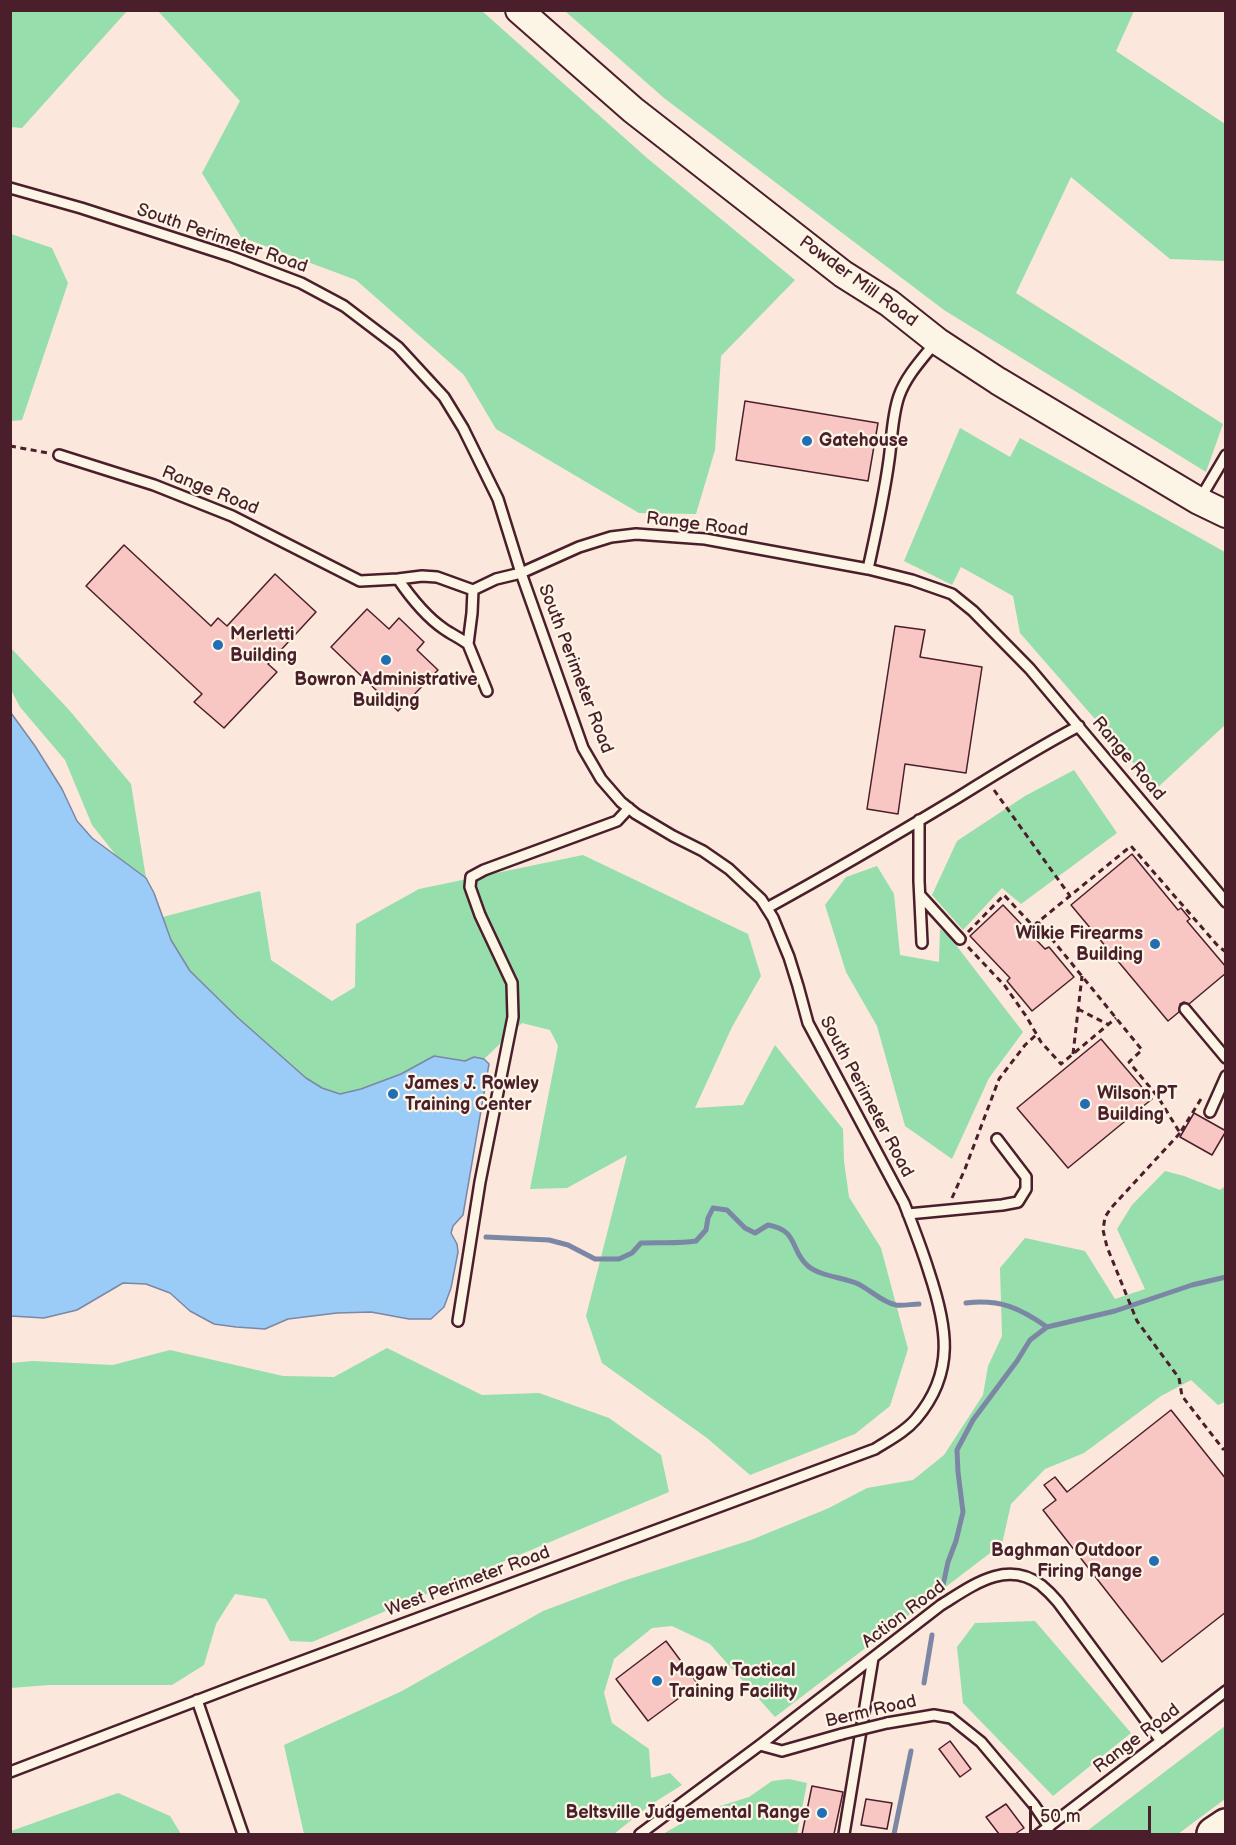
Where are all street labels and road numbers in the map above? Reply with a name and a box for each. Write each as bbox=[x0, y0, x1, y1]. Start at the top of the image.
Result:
street label: South Perimeter Road bbox=[134, 200, 310, 278]
street label: Powder Mill Road bbox=[795, 232, 921, 332]
street label: Range Road bbox=[158, 462, 262, 520]
street label: Range Road bbox=[645, 508, 749, 542]
street label: South Perimeter Road bbox=[533, 581, 617, 757]
street label: Range Road bbox=[1087, 713, 1169, 805]
street label: South Perimeter Road bbox=[814, 1013, 918, 1181]
street label: West Perimeter Road bbox=[383, 1542, 553, 1622]
street label: Action Road bbox=[858, 1577, 950, 1653]
street label: Berm Road bbox=[823, 1691, 919, 1733]
street label: Range Road bbox=[1090, 1699, 1184, 1779]

